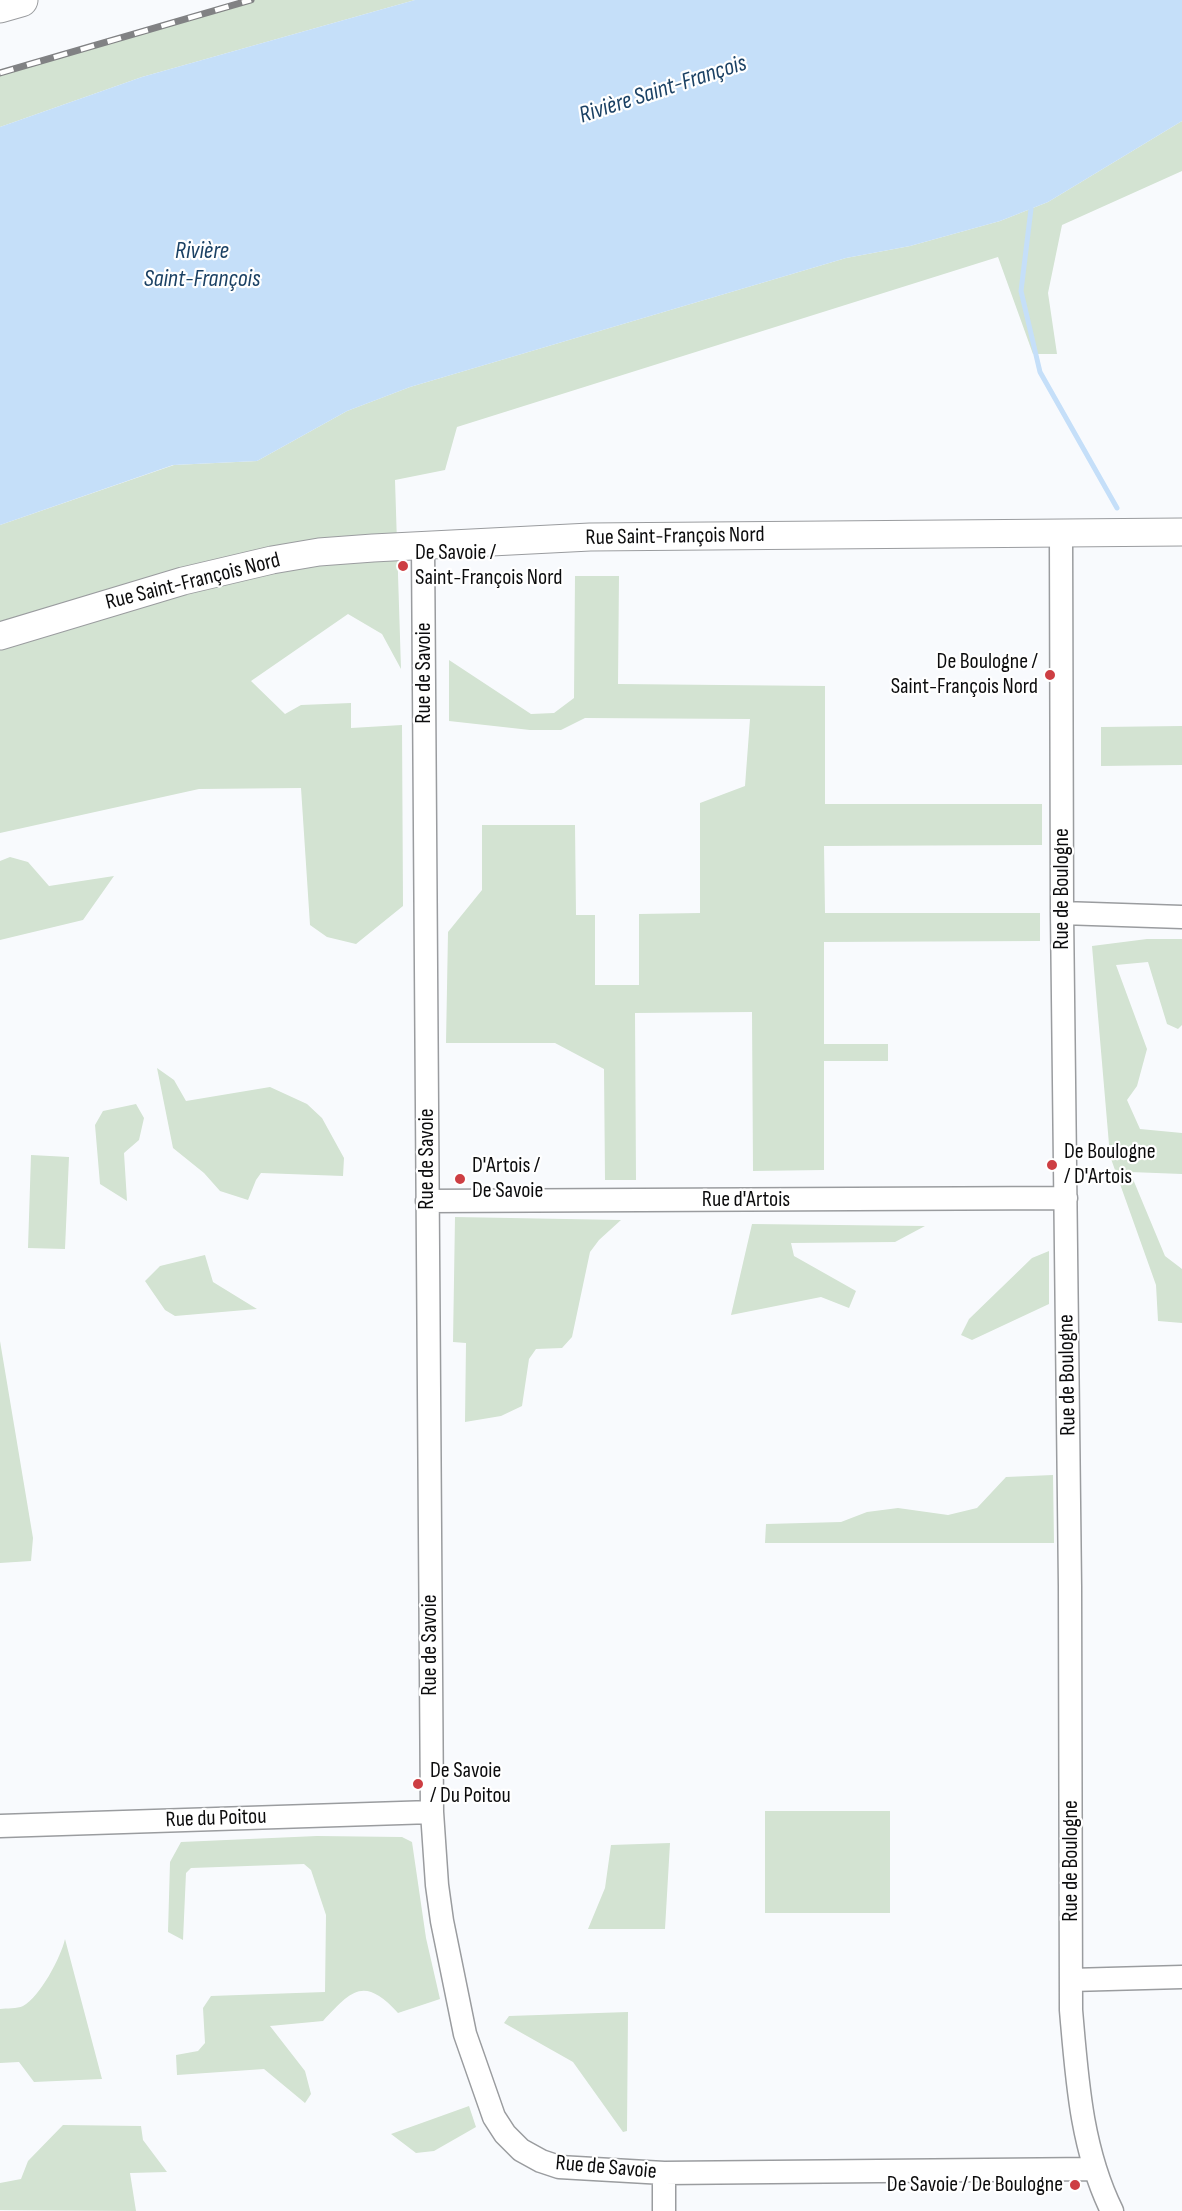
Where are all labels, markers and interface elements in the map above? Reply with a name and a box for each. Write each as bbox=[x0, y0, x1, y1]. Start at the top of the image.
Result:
water label: Rivière Saint-François bbox=[576, 49, 750, 131]
water label: Rivière Saint-François bbox=[144, 238, 260, 294]
street label: Rue Saint-François Nord bbox=[585, 522, 765, 552]
place label: De Savoie / Saint-François Nord bbox=[415, 540, 562, 592]
street label: Rue Saint-François Nord bbox=[103, 548, 283, 616]
marker: De Savoie / Saint-François Nord bbox=[396, 559, 410, 573]
street label: Rue de Savoie bbox=[411, 622, 437, 724]
place label: De Boulogne / Saint-François Nord bbox=[891, 649, 1038, 700]
marker: De Boulogne / Saint-François Nord bbox=[1043, 668, 1057, 682]
street label: Rue de Boulogne bbox=[1049, 828, 1075, 950]
street label: Rue de Savoie bbox=[414, 1108, 440, 1210]
place label: De Boulogne / D'Artois bbox=[1064, 1139, 1155, 1190]
place label: D'Artois / De Savoie bbox=[472, 1153, 543, 1204]
marker: De Boulogne / D'Artois bbox=[1045, 1158, 1059, 1172]
marker: D'Artois / De Savoie bbox=[453, 1172, 467, 1186]
street label: Rue d'Artois bbox=[702, 1187, 790, 1213]
street label: Rue de Boulogne bbox=[1054, 1314, 1082, 1436]
street label: Rue de Savoie bbox=[417, 1594, 443, 1696]
place label: De Savoie / Du Poitou bbox=[430, 1758, 511, 1810]
marker: De Savoie / Du Poitou bbox=[411, 1777, 425, 1791]
street label: Rue de Boulogne bbox=[1058, 1800, 1084, 1922]
street label: Rue du Poitou bbox=[165, 1804, 267, 1834]
street label: Rue de Savoie bbox=[554, 2150, 658, 2186]
place label: De Savoie / De Boulogne bbox=[887, 2172, 1063, 2198]
marker: De Savoie / De Boulogne bbox=[1068, 2178, 1082, 2192]

